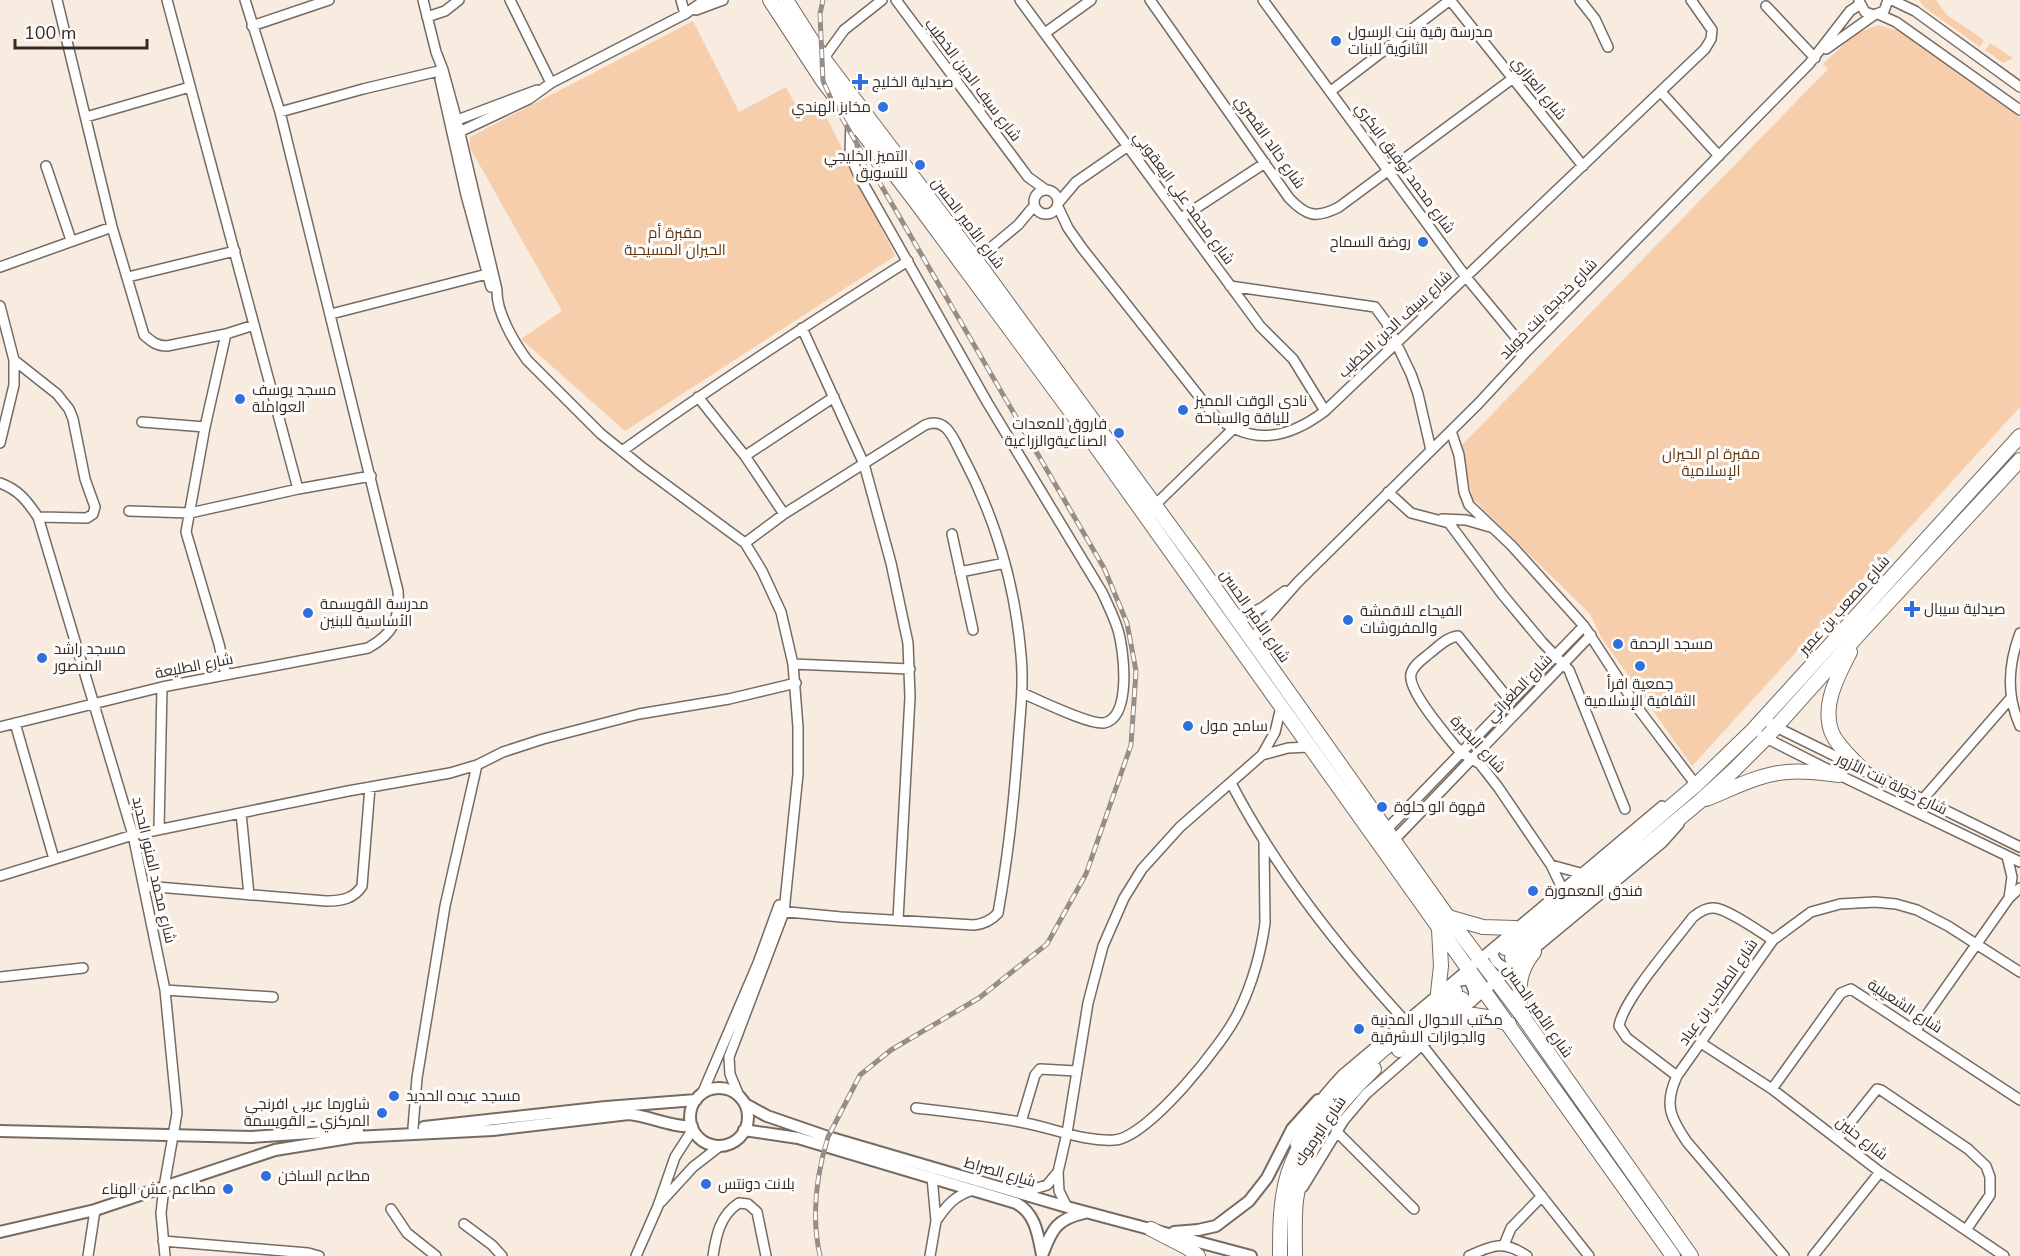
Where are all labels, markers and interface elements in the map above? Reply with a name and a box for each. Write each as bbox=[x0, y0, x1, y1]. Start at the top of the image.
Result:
scale bar bbox=[15, 12, 147, 50]
street label: شارع سيف الدين الخطيب bbox=[919, 14, 1026, 146]
text: 100 m bbox=[24, 21, 76, 45]
place label: مدرسة رقية بنت الرسول الثانوية للبنات bbox=[1348, 22, 1493, 59]
marker: مدرسة رقية بنت الرسول الثانوية للبنات bbox=[1329, 34, 1343, 48]
street label: شارع العزاري bbox=[1506, 52, 1571, 125]
place label: صيدلية الخليج bbox=[872, 72, 953, 93]
marker: صيدلية الخليج bbox=[853, 75, 867, 89]
street label: شارع خالد القصري bbox=[1229, 91, 1310, 194]
place label: مخابز الهندي bbox=[792, 97, 871, 119]
street label: شارع محمد توفيق البكري bbox=[1349, 98, 1459, 239]
marker: مخابز الهندي bbox=[876, 100, 890, 114]
street label: شارع محمد علي اليعقوبي bbox=[1127, 128, 1239, 270]
place label: التميز الخليجي للتسويق bbox=[824, 146, 908, 183]
marker: التميز الخليجي للتسويق bbox=[913, 158, 927, 172]
street label: شارع الأمير الحسن bbox=[926, 173, 1009, 273]
park label: مقبرة أم الحيران المسيحية bbox=[624, 223, 726, 260]
place label: روضة السماح bbox=[1330, 232, 1411, 253]
marker: روضة السماح bbox=[1416, 235, 1430, 249]
street label: شارع خديجة بنت خويلد bbox=[1495, 254, 1602, 364]
street label: شارع سيف الدين الخطيب bbox=[1334, 266, 1457, 383]
place label: مسجد يوسف العواملة bbox=[252, 380, 336, 417]
place label: نادي الوقت المميز للياقة والسباحة bbox=[1194, 391, 1307, 428]
marker: مسجد يوسف العواملة bbox=[233, 392, 247, 406]
marker: نادي الوقت المميز للياقة والسباحة bbox=[1176, 403, 1190, 417]
place label: فاروق للمعدات الصناعيةوالزراعية bbox=[1004, 414, 1107, 451]
marker: فاروق للمعدات الصناعيةوالزراعية bbox=[1112, 426, 1126, 440]
park label: مقبرة ام الحيران الإسلامية bbox=[1662, 444, 1760, 481]
street label: شارع مصعب بن عمير bbox=[1793, 551, 1895, 660]
street label: شارع الأمير الحسن bbox=[1215, 565, 1295, 667]
place label: مدرسة القويسمة الأساسية للبنين bbox=[320, 594, 429, 631]
place label: صيدلية سيبال bbox=[1924, 599, 2005, 619]
place label: الفيحاء للاقمشة والمفروشات bbox=[1360, 601, 1463, 638]
marker: صيدلية سيبال bbox=[1905, 602, 1919, 616]
marker: مدرسة القويسمة الأساسية للبنين bbox=[301, 606, 315, 620]
marker: الفيحاء للاقمشة والمفروشات bbox=[1341, 613, 1355, 627]
place label: مسجد الرحمة bbox=[1630, 634, 1713, 654]
marker: مسجد الرحمة bbox=[1611, 637, 1625, 651]
place label: مسجد راشد المنصور bbox=[53, 639, 126, 676]
street label: شارع الطليعة bbox=[153, 649, 235, 684]
street label: شارع الطغرائي bbox=[1481, 650, 1558, 728]
marker: مسجد راشد المنصور bbox=[35, 651, 49, 665]
marker: جمعية اقرأ الثقافية الإسلامية bbox=[1633, 659, 1647, 673]
place label: جمعية اقرأ الثقافية الإسلامية bbox=[1584, 674, 1696, 711]
street label: شارع البخيرة bbox=[1445, 711, 1510, 778]
place label: سامح مول bbox=[1200, 716, 1268, 737]
marker: سامح مول bbox=[1181, 719, 1195, 733]
street label: شارع خولة بنت الأزور bbox=[1832, 748, 1951, 820]
street label: شارع محمد المنور الحديد bbox=[126, 795, 181, 946]
place label: قهوة الو حلوة bbox=[1394, 797, 1485, 817]
marker: قهوة الو حلوة bbox=[1375, 800, 1389, 814]
place label: فندق المعمورة bbox=[1545, 881, 1643, 901]
marker: فندق المعمورة bbox=[1526, 884, 1540, 898]
street label: شارع الصاحب بن عباد bbox=[1674, 935, 1763, 1050]
street label: شارع الأمير الحسن bbox=[1498, 960, 1578, 1062]
street label: شارع الشعيلية bbox=[1863, 974, 1946, 1039]
place label: مكتب الاحوال المدنية والجوازات الاشرقية bbox=[1371, 1010, 1503, 1047]
marker: مكتب الاحوال المدنية والجوازات الاشرقية bbox=[1352, 1022, 1366, 1036]
place label: مسجد عيده الحديد bbox=[406, 1086, 521, 1106]
marker: مسجد عيده الحديد bbox=[387, 1089, 401, 1103]
street label: شارع اليرموك bbox=[1289, 1092, 1352, 1170]
place label: شاورما عربي افرنجي المركزي - القويسمة bbox=[244, 1094, 370, 1133]
marker: شاورما عربي افرنجي المركزي - القويسمة bbox=[375, 1106, 389, 1120]
street label: شارع حنين bbox=[1831, 1111, 1892, 1165]
street label: شارع الصراط bbox=[962, 1152, 1038, 1193]
place label: مطاعم الساخن bbox=[278, 1166, 370, 1186]
marker: مطاعم الساخن bbox=[259, 1169, 273, 1183]
place label: بلانت دونتس bbox=[718, 1174, 795, 1194]
marker: بلانت دونتس bbox=[699, 1177, 713, 1191]
place label: مطاعم عش الهناء bbox=[102, 1179, 216, 1199]
marker: مطاعم عش الهناء bbox=[221, 1182, 235, 1196]

